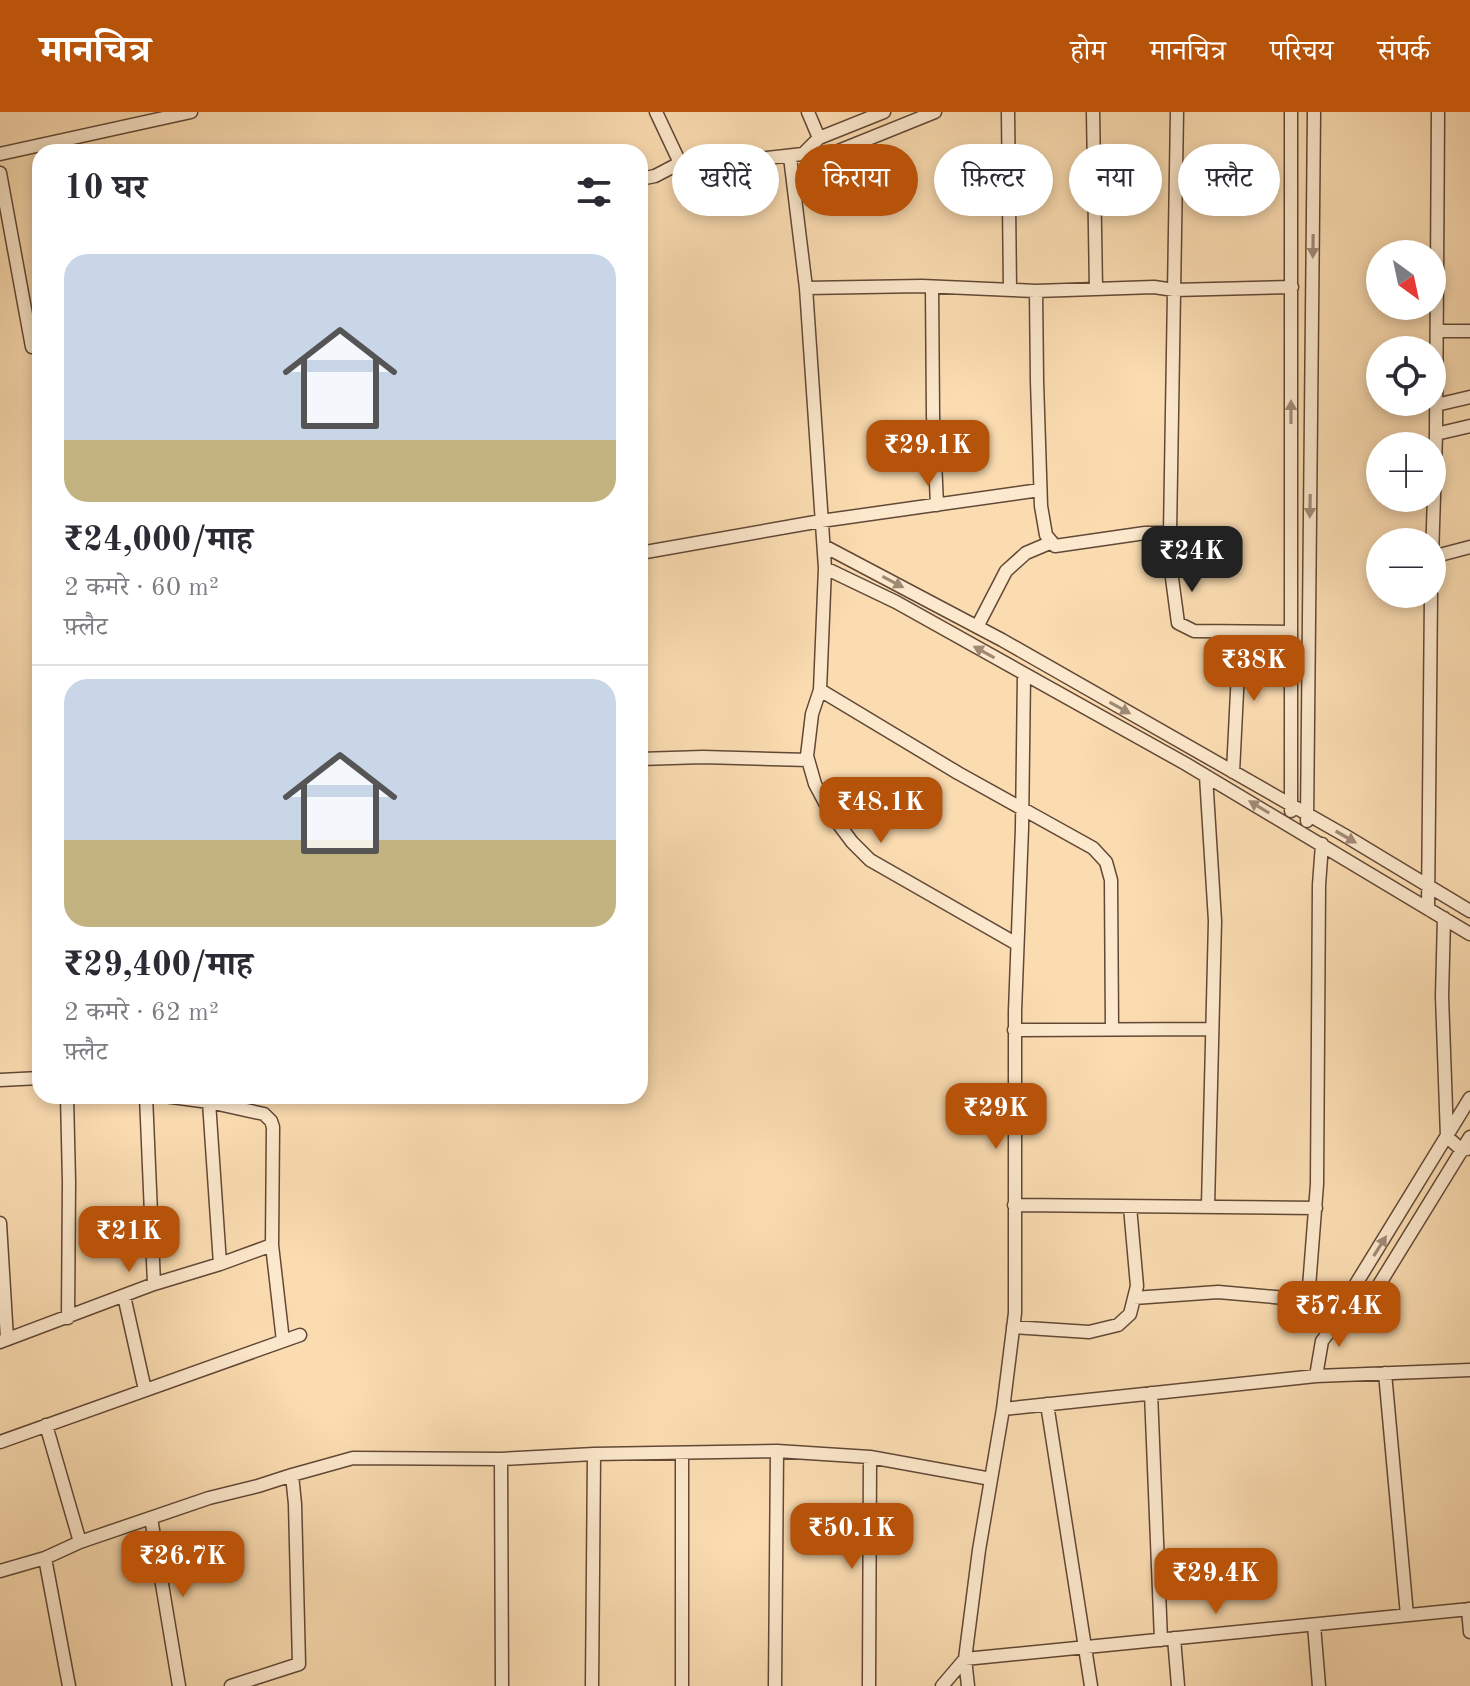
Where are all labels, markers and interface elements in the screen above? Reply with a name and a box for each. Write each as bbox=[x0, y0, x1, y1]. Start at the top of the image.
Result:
text: मानचित्र bbox=[40, 33, 151, 71]
text: होम bbox=[1070, 39, 1106, 67]
text: मानचित्र bbox=[1150, 39, 1226, 67]
text: परिचय bbox=[1270, 39, 1333, 67]
text: संपर्क bbox=[1377, 39, 1430, 67]
chip: खरीदें bbox=[672, 144, 779, 216]
chip: किराया bbox=[795, 144, 918, 216]
chip: फ़िल्टर bbox=[934, 144, 1053, 216]
chip: नया bbox=[1069, 144, 1162, 216]
chip: फ़्लैट bbox=[1178, 144, 1280, 216]
icon: filters bbox=[572, 170, 616, 214]
text: 10 घर bbox=[64, 172, 147, 206]
one-way arrow bbox=[1306, 234, 1319, 259]
north arrow bbox=[1366, 240, 1446, 320]
map controls bbox=[1366, 240, 1446, 608]
icon: home bbox=[268, 306, 412, 450]
button: locate bbox=[1366, 336, 1446, 416]
one-way arrow bbox=[1285, 399, 1297, 424]
pin: ₹29.1K bbox=[863, 420, 993, 488]
button: + bbox=[1366, 432, 1446, 512]
text: ₹29.1K bbox=[884, 433, 972, 459]
one-way arrow bbox=[1304, 494, 1316, 519]
text: ₹24,000/माह bbox=[64, 524, 253, 558]
pin: ₹24K bbox=[1145, 526, 1239, 594]
button: − bbox=[1366, 528, 1446, 608]
text: ₹24K bbox=[1160, 539, 1224, 565]
text: 2 कमरे · 60 m² bbox=[64, 575, 219, 601]
one-way arrow bbox=[881, 576, 904, 589]
text: फ़्लैट bbox=[64, 615, 107, 641]
pin: ₹38K bbox=[1207, 635, 1301, 703]
one-way arrow bbox=[973, 645, 995, 659]
text: ₹38K bbox=[1222, 648, 1286, 674]
one-way arrow bbox=[1109, 701, 1132, 715]
icon: home bbox=[268, 731, 412, 875]
pin: ₹48.1K bbox=[816, 777, 946, 845]
text: ₹48.1K bbox=[837, 790, 925, 816]
one-way arrow bbox=[1248, 801, 1270, 815]
one-way arrow bbox=[1335, 830, 1357, 844]
text: ₹29,400/माह bbox=[64, 949, 253, 983]
text: 2 कमरे · 62 m² bbox=[64, 1000, 219, 1026]
text: फ़्लैट bbox=[64, 1040, 107, 1066]
pin: ₹29K bbox=[949, 1083, 1043, 1151]
text: ₹29K bbox=[964, 1096, 1028, 1122]
pin: ₹21K bbox=[82, 1206, 176, 1274]
text: ₹21K bbox=[97, 1219, 161, 1245]
one-way arrow bbox=[1373, 1235, 1387, 1257]
pin: ₹57.4K bbox=[1274, 1281, 1404, 1349]
text: ₹57.4K bbox=[1295, 1294, 1383, 1320]
pin: ₹50.1K bbox=[787, 1503, 917, 1571]
text: ₹50.1K bbox=[808, 1516, 896, 1542]
pin: ₹26.7K bbox=[118, 1531, 248, 1599]
text: ₹26.7K bbox=[139, 1544, 227, 1570]
pin: ₹29.4K bbox=[1151, 1548, 1281, 1616]
text: ₹29.4K bbox=[1172, 1561, 1260, 1587]

